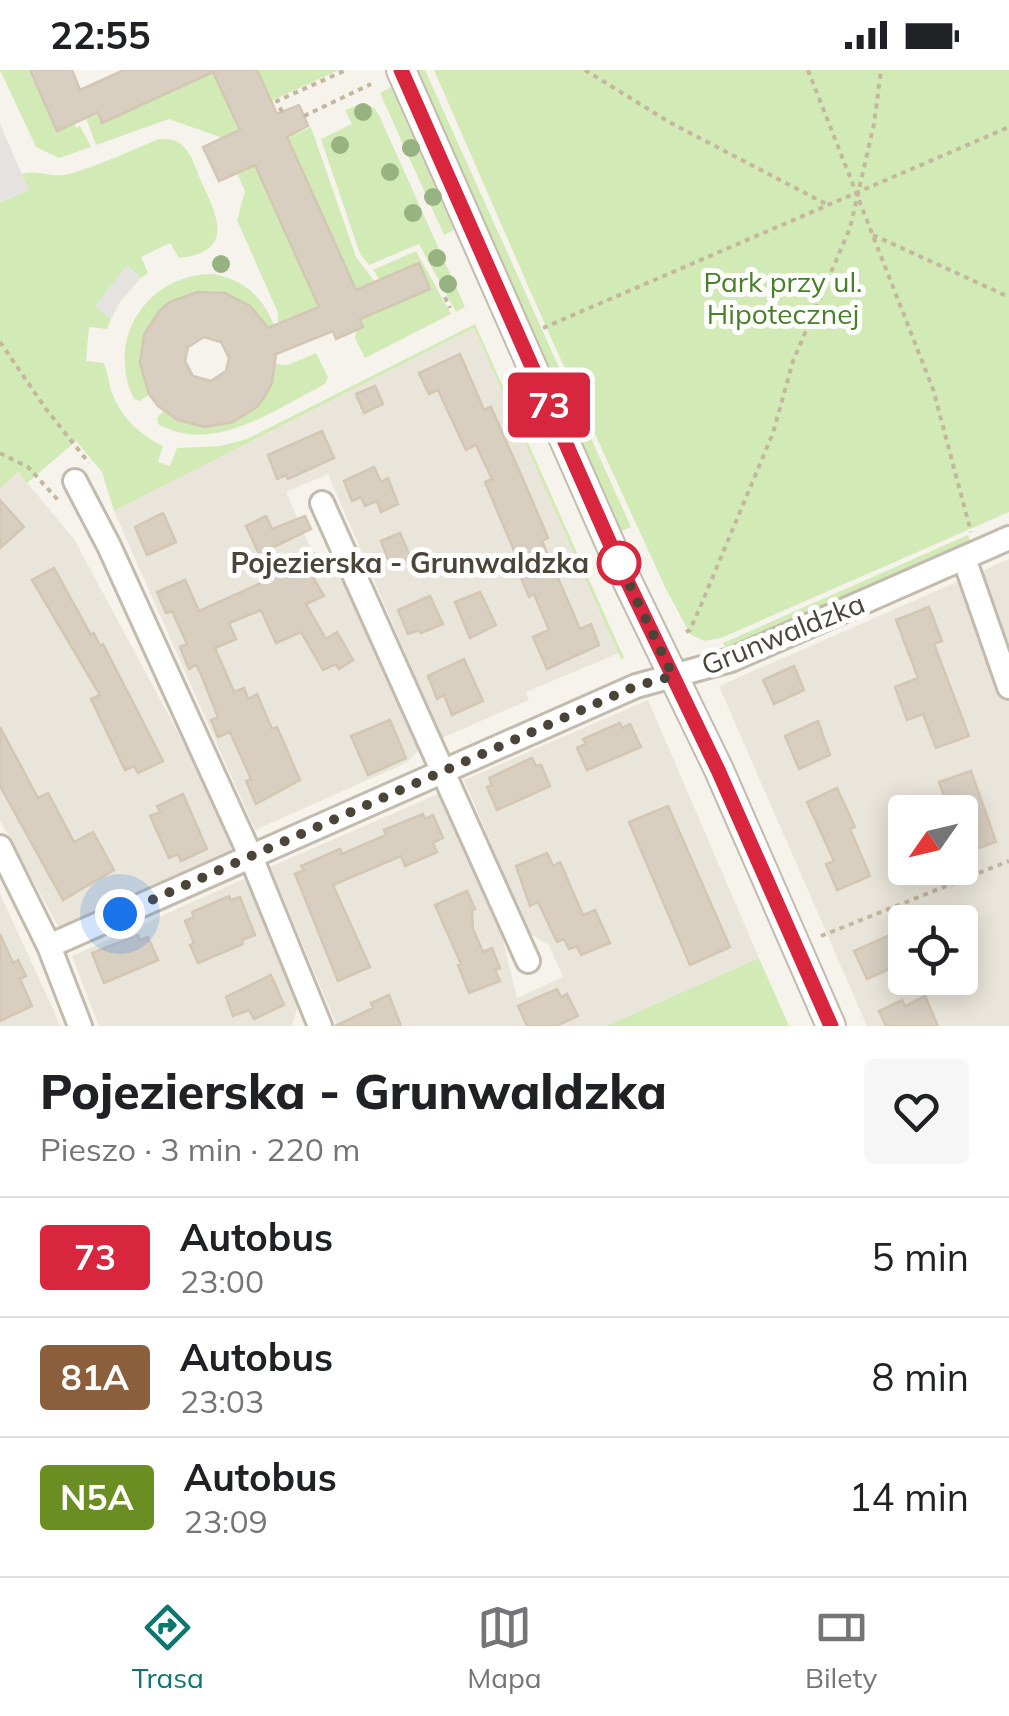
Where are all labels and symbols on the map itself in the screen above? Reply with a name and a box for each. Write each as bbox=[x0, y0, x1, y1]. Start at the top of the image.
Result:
park label: Park przy ul. Hipotecznej bbox=[704, 264, 863, 331]
line badge: 73 bbox=[504, 372, 594, 438]
marker: Pojezierska - Grunwaldzka bbox=[598, 542, 640, 584]
place label: Pojezierska - Grunwaldzka bbox=[230, 545, 589, 580]
street label: Grunwaldzka bbox=[696, 585, 870, 682]
north arrow bbox=[888, 795, 978, 885]
your location bbox=[95, 889, 145, 939]

